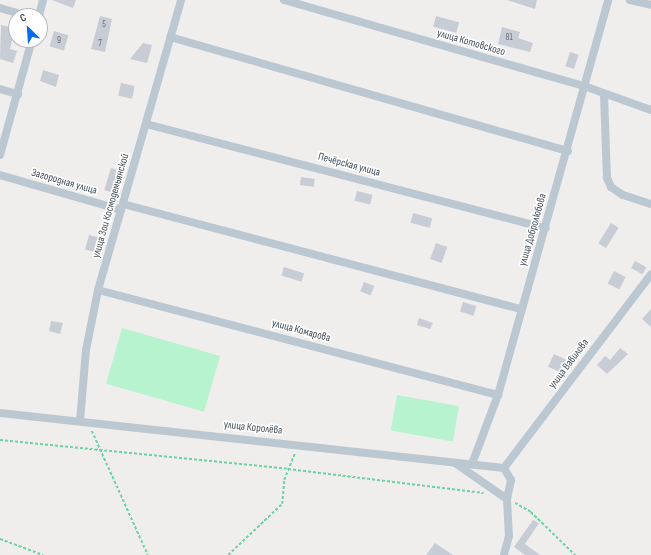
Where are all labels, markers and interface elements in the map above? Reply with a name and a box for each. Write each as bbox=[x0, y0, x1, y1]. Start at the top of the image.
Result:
north arrow bbox=[8, 8, 48, 48]
text: С bbox=[18, 10, 28, 25]
house number: 5 bbox=[102, 20, 106, 30]
street label: улица Котовского bbox=[435, 27, 507, 59]
house number: 81 bbox=[505, 33, 513, 43]
house number: 9 bbox=[57, 36, 61, 46]
house number: 7 bbox=[98, 39, 102, 49]
street label: Печёрская улица bbox=[317, 150, 381, 180]
street label: улица Зои Космодемьянской bbox=[90, 152, 132, 260]
street label: Загородная улица bbox=[30, 166, 98, 198]
street label: улица Добролюбова bbox=[516, 192, 550, 268]
street label: улица Комарова bbox=[270, 317, 332, 345]
street label: улица Вавилова bbox=[546, 337, 592, 391]
street label: улица Королёва bbox=[223, 418, 283, 438]

